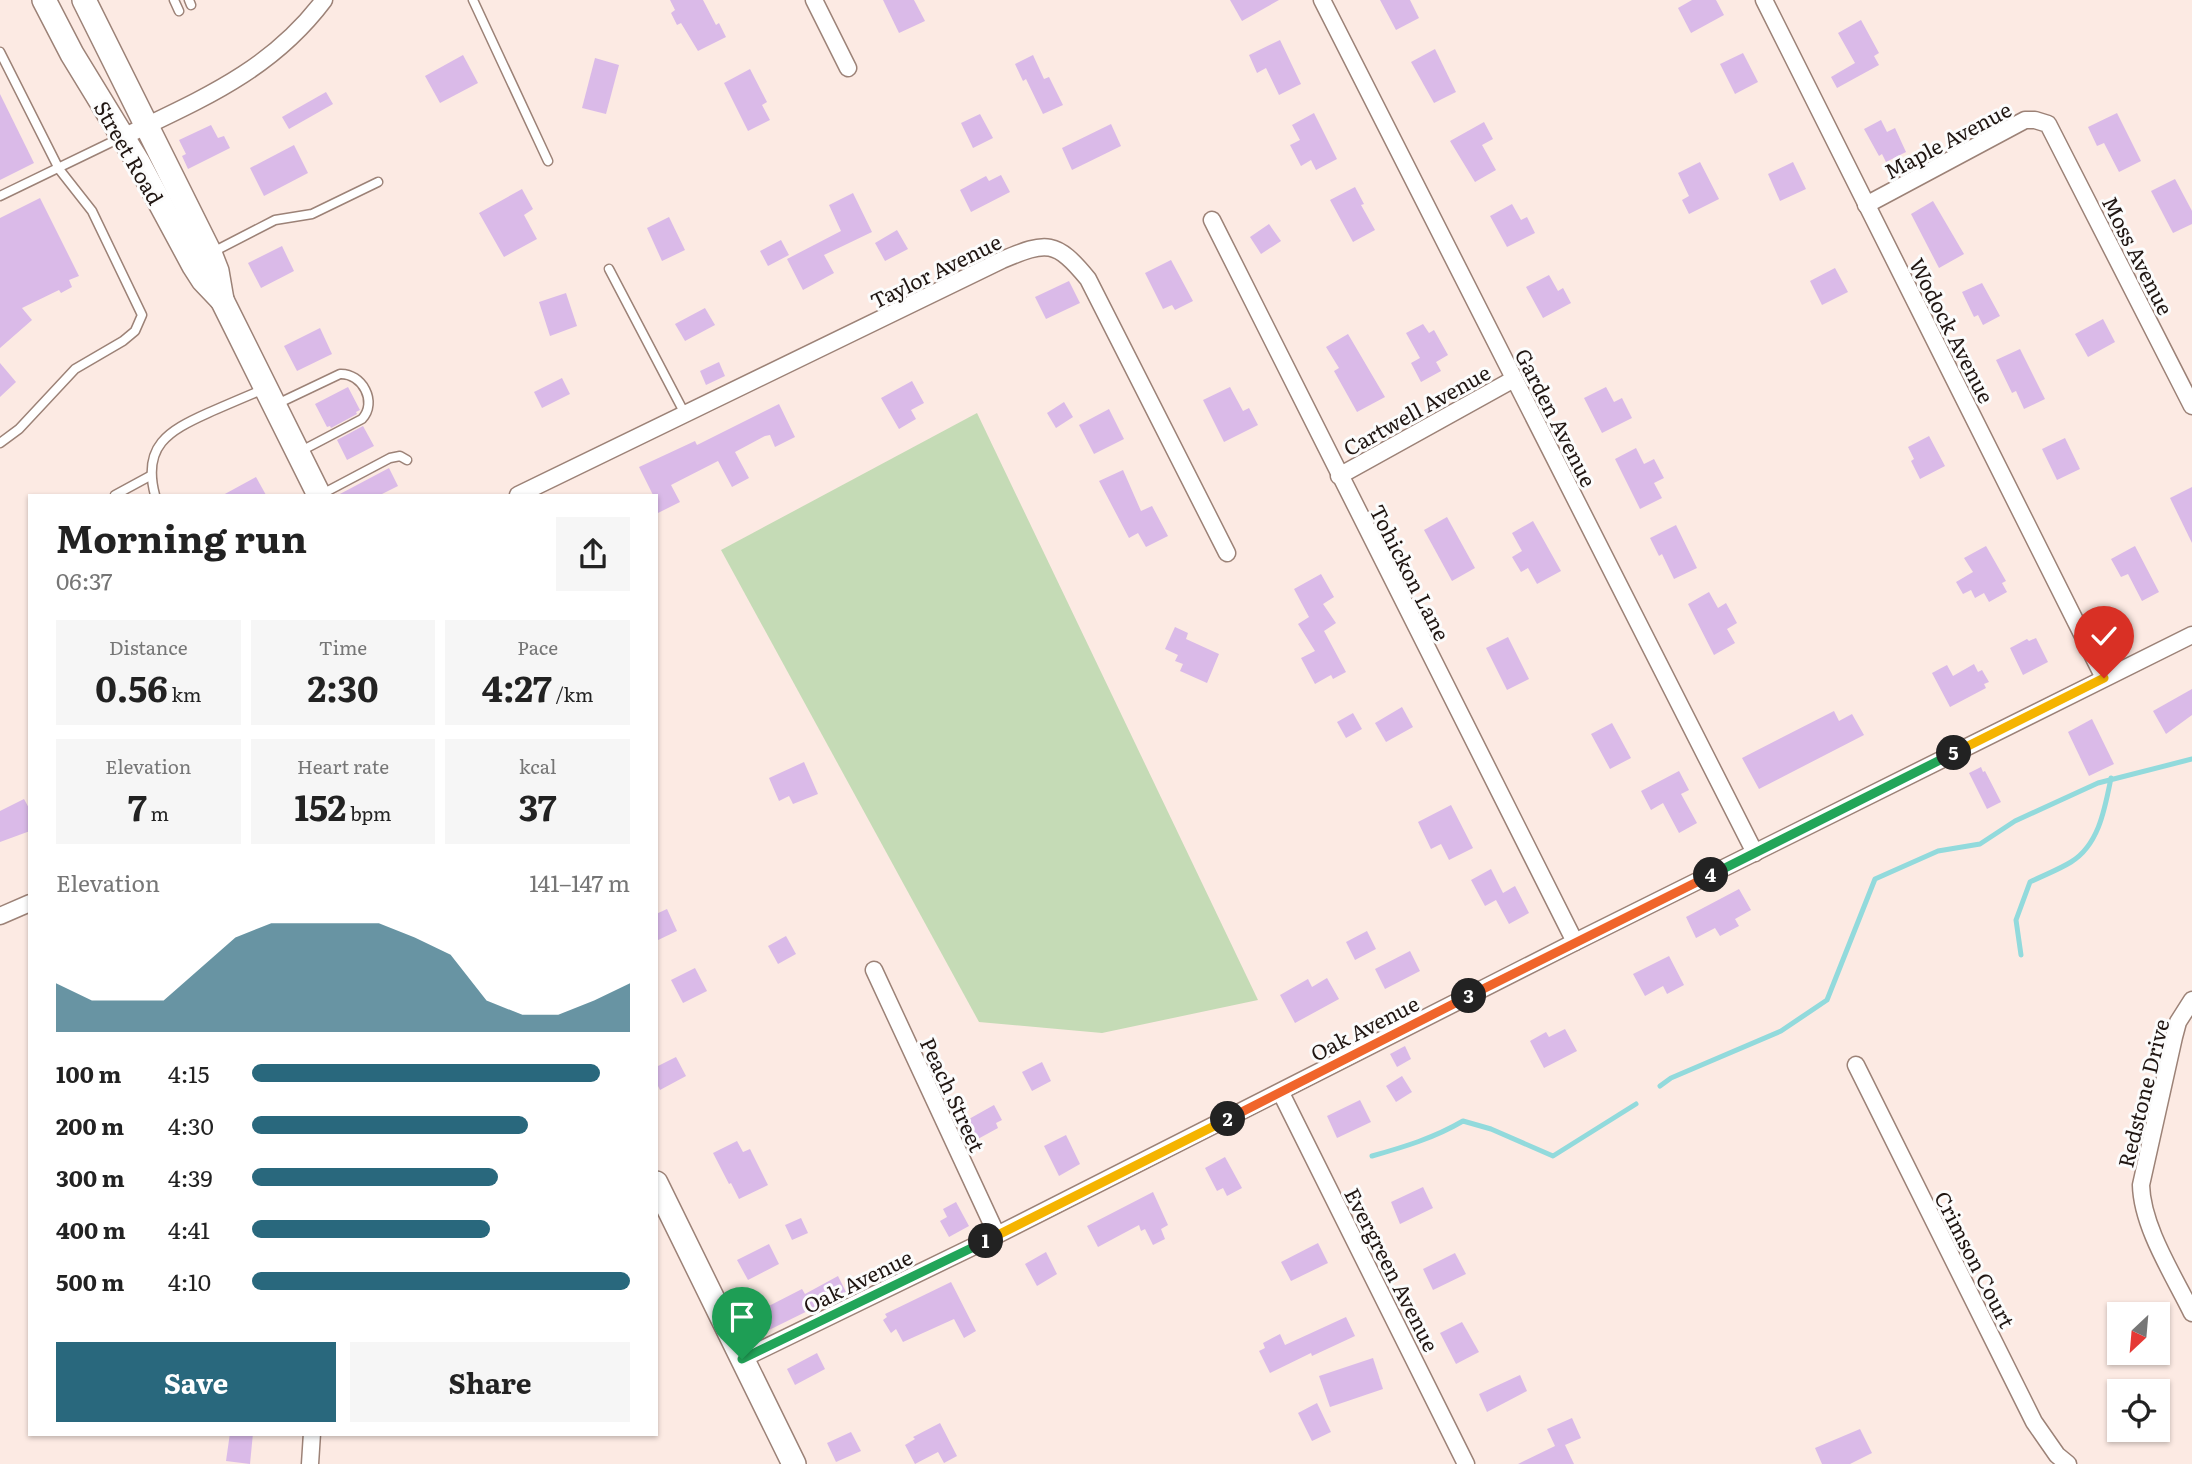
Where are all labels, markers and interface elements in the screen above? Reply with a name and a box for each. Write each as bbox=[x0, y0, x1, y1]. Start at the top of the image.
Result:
street label: Maple Avenue bbox=[1878, 92, 2016, 186]
street label: Street Road bbox=[88, 94, 172, 210]
street label: Moss Avenue bbox=[2096, 190, 2182, 320]
street label: Taylor Avenue bbox=[864, 225, 1006, 315]
street label: Wodock Avenue bbox=[1903, 252, 2003, 408]
street label: Garden Avenue bbox=[1509, 342, 1605, 492]
street label: Cartwell Avenue bbox=[1337, 356, 1495, 462]
street label: Tohickon Lane bbox=[1363, 498, 1459, 646]
text: Morning run bbox=[56, 508, 307, 565]
button: share bbox=[556, 517, 630, 591]
text: 06:37 bbox=[56, 563, 113, 597]
pin bbox=[2074, 606, 2134, 678]
icon: check bbox=[2085, 617, 2123, 655]
text: Distance bbox=[109, 633, 188, 661]
text: Time bbox=[319, 633, 367, 661]
text: Pace bbox=[517, 633, 558, 661]
text: 0.56 bbox=[95, 661, 168, 713]
text: 2:30 bbox=[307, 661, 379, 713]
text: 4:27 bbox=[482, 661, 552, 713]
text: km bbox=[168, 680, 201, 708]
text: /km bbox=[552, 680, 593, 708]
pin: 5 bbox=[1937, 736, 1972, 770]
text: 5 bbox=[1948, 738, 1959, 766]
text: Elevation bbox=[105, 752, 191, 780]
text: Heart rate bbox=[297, 752, 389, 780]
text: kcal bbox=[519, 752, 556, 780]
text: 7 bbox=[128, 780, 147, 832]
text: 152 bbox=[294, 780, 346, 832]
text: 37 bbox=[519, 780, 557, 832]
text: m bbox=[147, 799, 169, 827]
text: bpm bbox=[346, 799, 392, 827]
pin: 4 bbox=[1694, 858, 1728, 892]
text: 4 bbox=[1705, 860, 1716, 888]
text: Elevation bbox=[56, 865, 160, 899]
text: 141–147 m bbox=[529, 865, 630, 899]
pin: 3 bbox=[1452, 978, 1486, 1014]
text: 3 bbox=[1463, 981, 1474, 1009]
street label: Oak Avenue bbox=[1304, 986, 1424, 1068]
street label: Redstone Drive bbox=[2109, 1015, 2175, 1171]
street label: Peach Street bbox=[914, 1032, 994, 1157]
text: 100 m bbox=[56, 1056, 121, 1090]
text: 4:15 bbox=[168, 1056, 209, 1090]
pin: 2 bbox=[1210, 1102, 1246, 1136]
text: 2 bbox=[1222, 1104, 1233, 1132]
text: 200 m bbox=[56, 1108, 124, 1142]
text: 4:30 bbox=[168, 1108, 214, 1142]
text: 300 m bbox=[56, 1160, 125, 1194]
text: 4:39 bbox=[168, 1160, 213, 1194]
street label: Evergreen Avenue bbox=[1338, 1182, 1448, 1356]
street label: Crimson Court bbox=[1928, 1185, 2024, 1333]
text: 400 m bbox=[56, 1212, 126, 1246]
text: 4:41 bbox=[168, 1212, 210, 1246]
pin: 1 bbox=[968, 1224, 1004, 1258]
text: 1 bbox=[982, 1226, 989, 1254]
street label: Oak Avenue bbox=[797, 1240, 917, 1320]
text: 500 m bbox=[56, 1264, 124, 1298]
text: 4:10 bbox=[168, 1264, 211, 1298]
pin bbox=[712, 1287, 772, 1359]
icon: arrive bbox=[723, 1298, 761, 1336]
north arrow bbox=[2107, 1302, 2170, 1365]
map controls bbox=[2107, 1302, 2170, 1442]
button: Save bbox=[56, 1342, 336, 1422]
button: Share bbox=[350, 1342, 630, 1422]
button: locate bbox=[2107, 1379, 2170, 1442]

